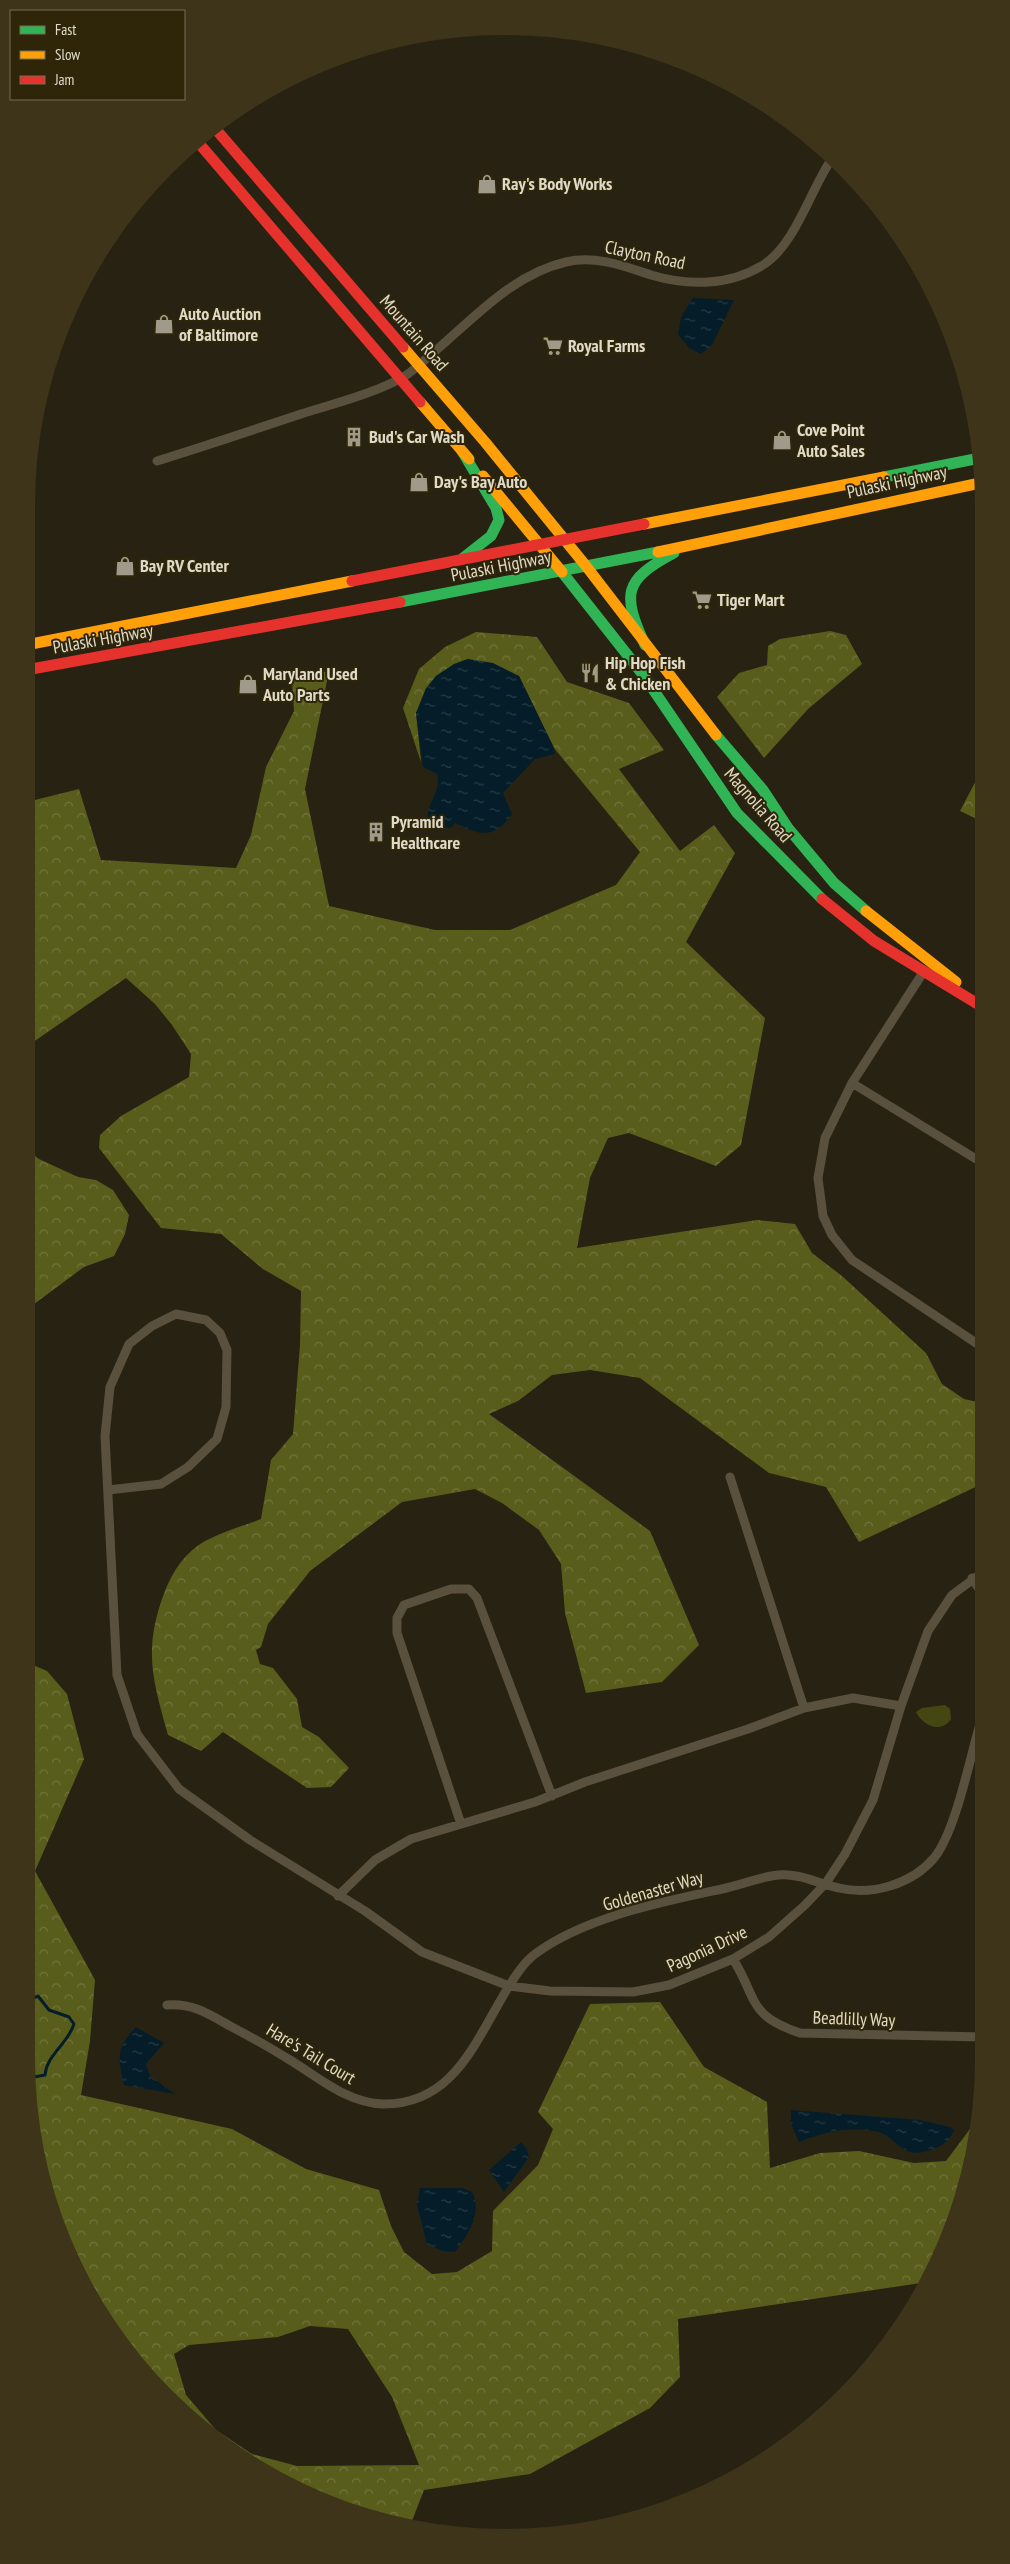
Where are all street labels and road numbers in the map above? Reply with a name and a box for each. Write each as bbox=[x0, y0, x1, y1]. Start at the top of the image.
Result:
street label: Clayton Road bbox=[603, 235, 687, 274]
street label: Mountain Road bbox=[375, 290, 454, 375]
street label: Pulaski Highway bbox=[845, 460, 949, 503]
street label: Pulaski Highway bbox=[449, 544, 553, 586]
street label: Pulaski Highway bbox=[51, 618, 155, 659]
street label: Magnolia Road bbox=[720, 762, 797, 847]
street label: Goldenaster Way bbox=[600, 1865, 706, 1916]
street label: Pagonia Drive bbox=[663, 1920, 751, 1977]
street label: Beadlilly Way bbox=[812, 2006, 896, 2031]
street label: Hare's Tail Court bbox=[262, 2018, 360, 2089]

